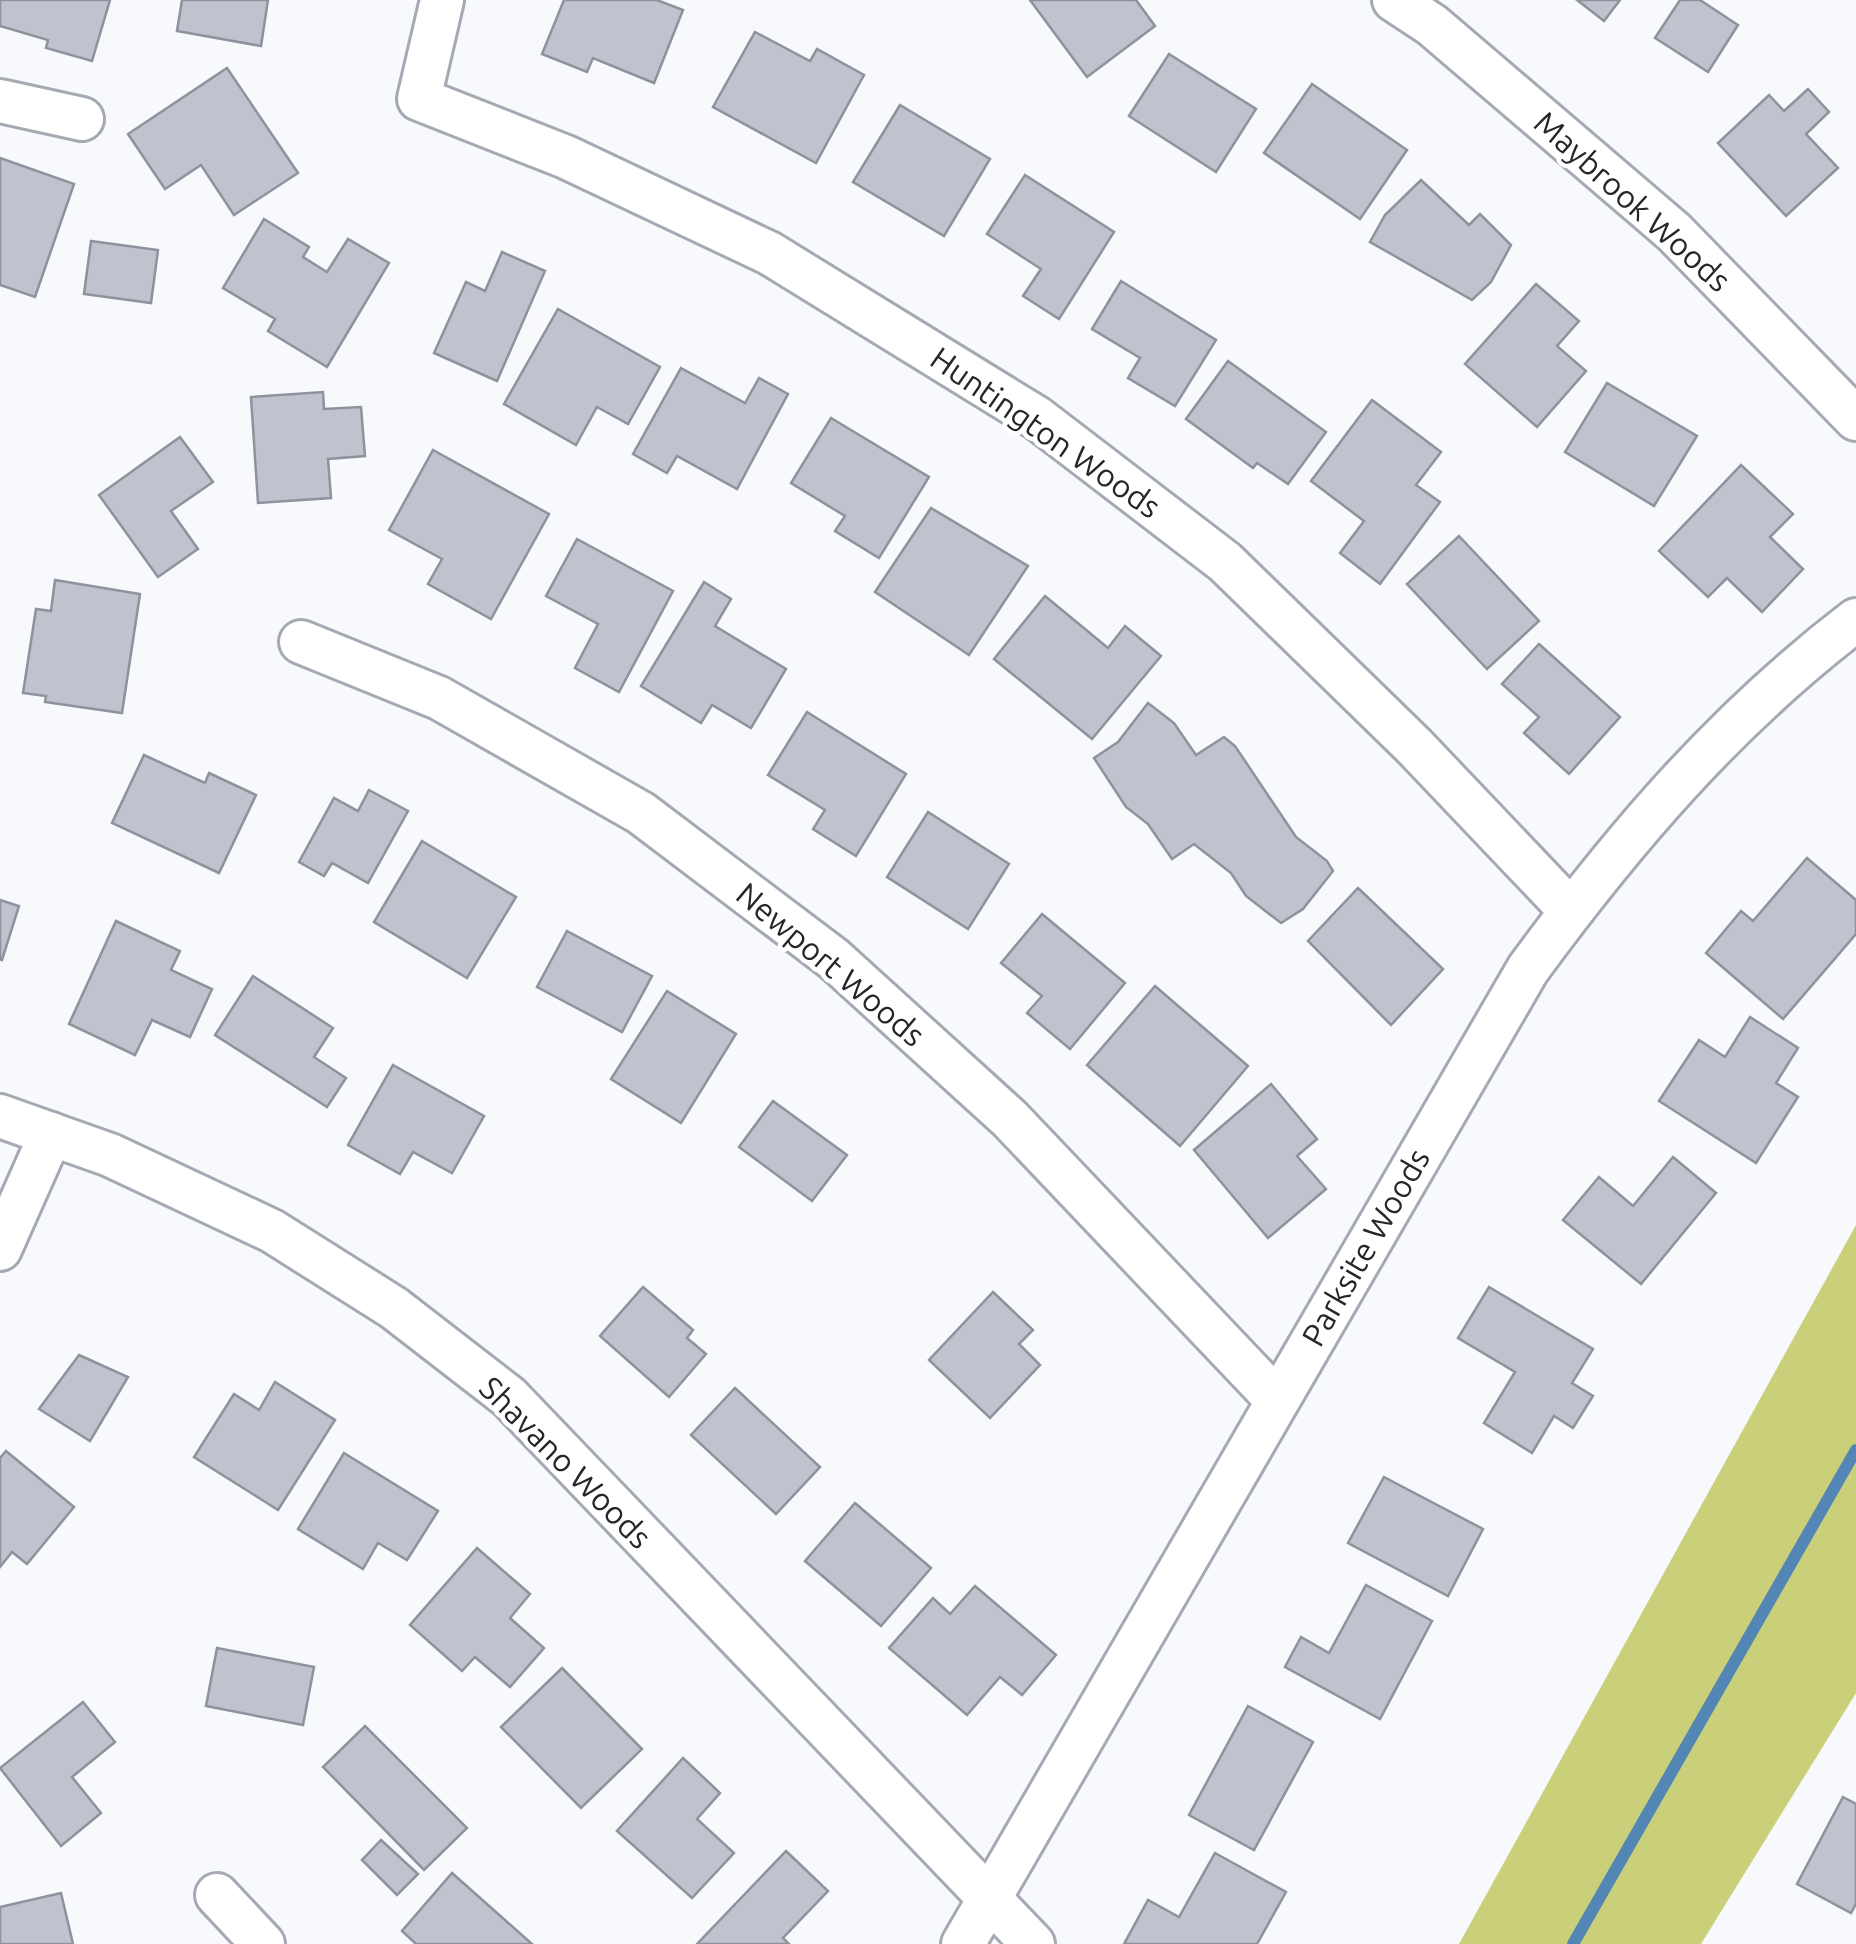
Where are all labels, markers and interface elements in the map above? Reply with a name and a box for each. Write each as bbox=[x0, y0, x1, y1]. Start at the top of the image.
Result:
street label: Maybrook Woods bbox=[1528, 104, 1738, 298]
street label: Huntington Woods bbox=[924, 339, 1168, 525]
street label: Newport Woods bbox=[730, 875, 932, 1053]
street label: Parksite Woods bbox=[1294, 1142, 1436, 1352]
street label: Shavano Woods bbox=[473, 1369, 659, 1555]

